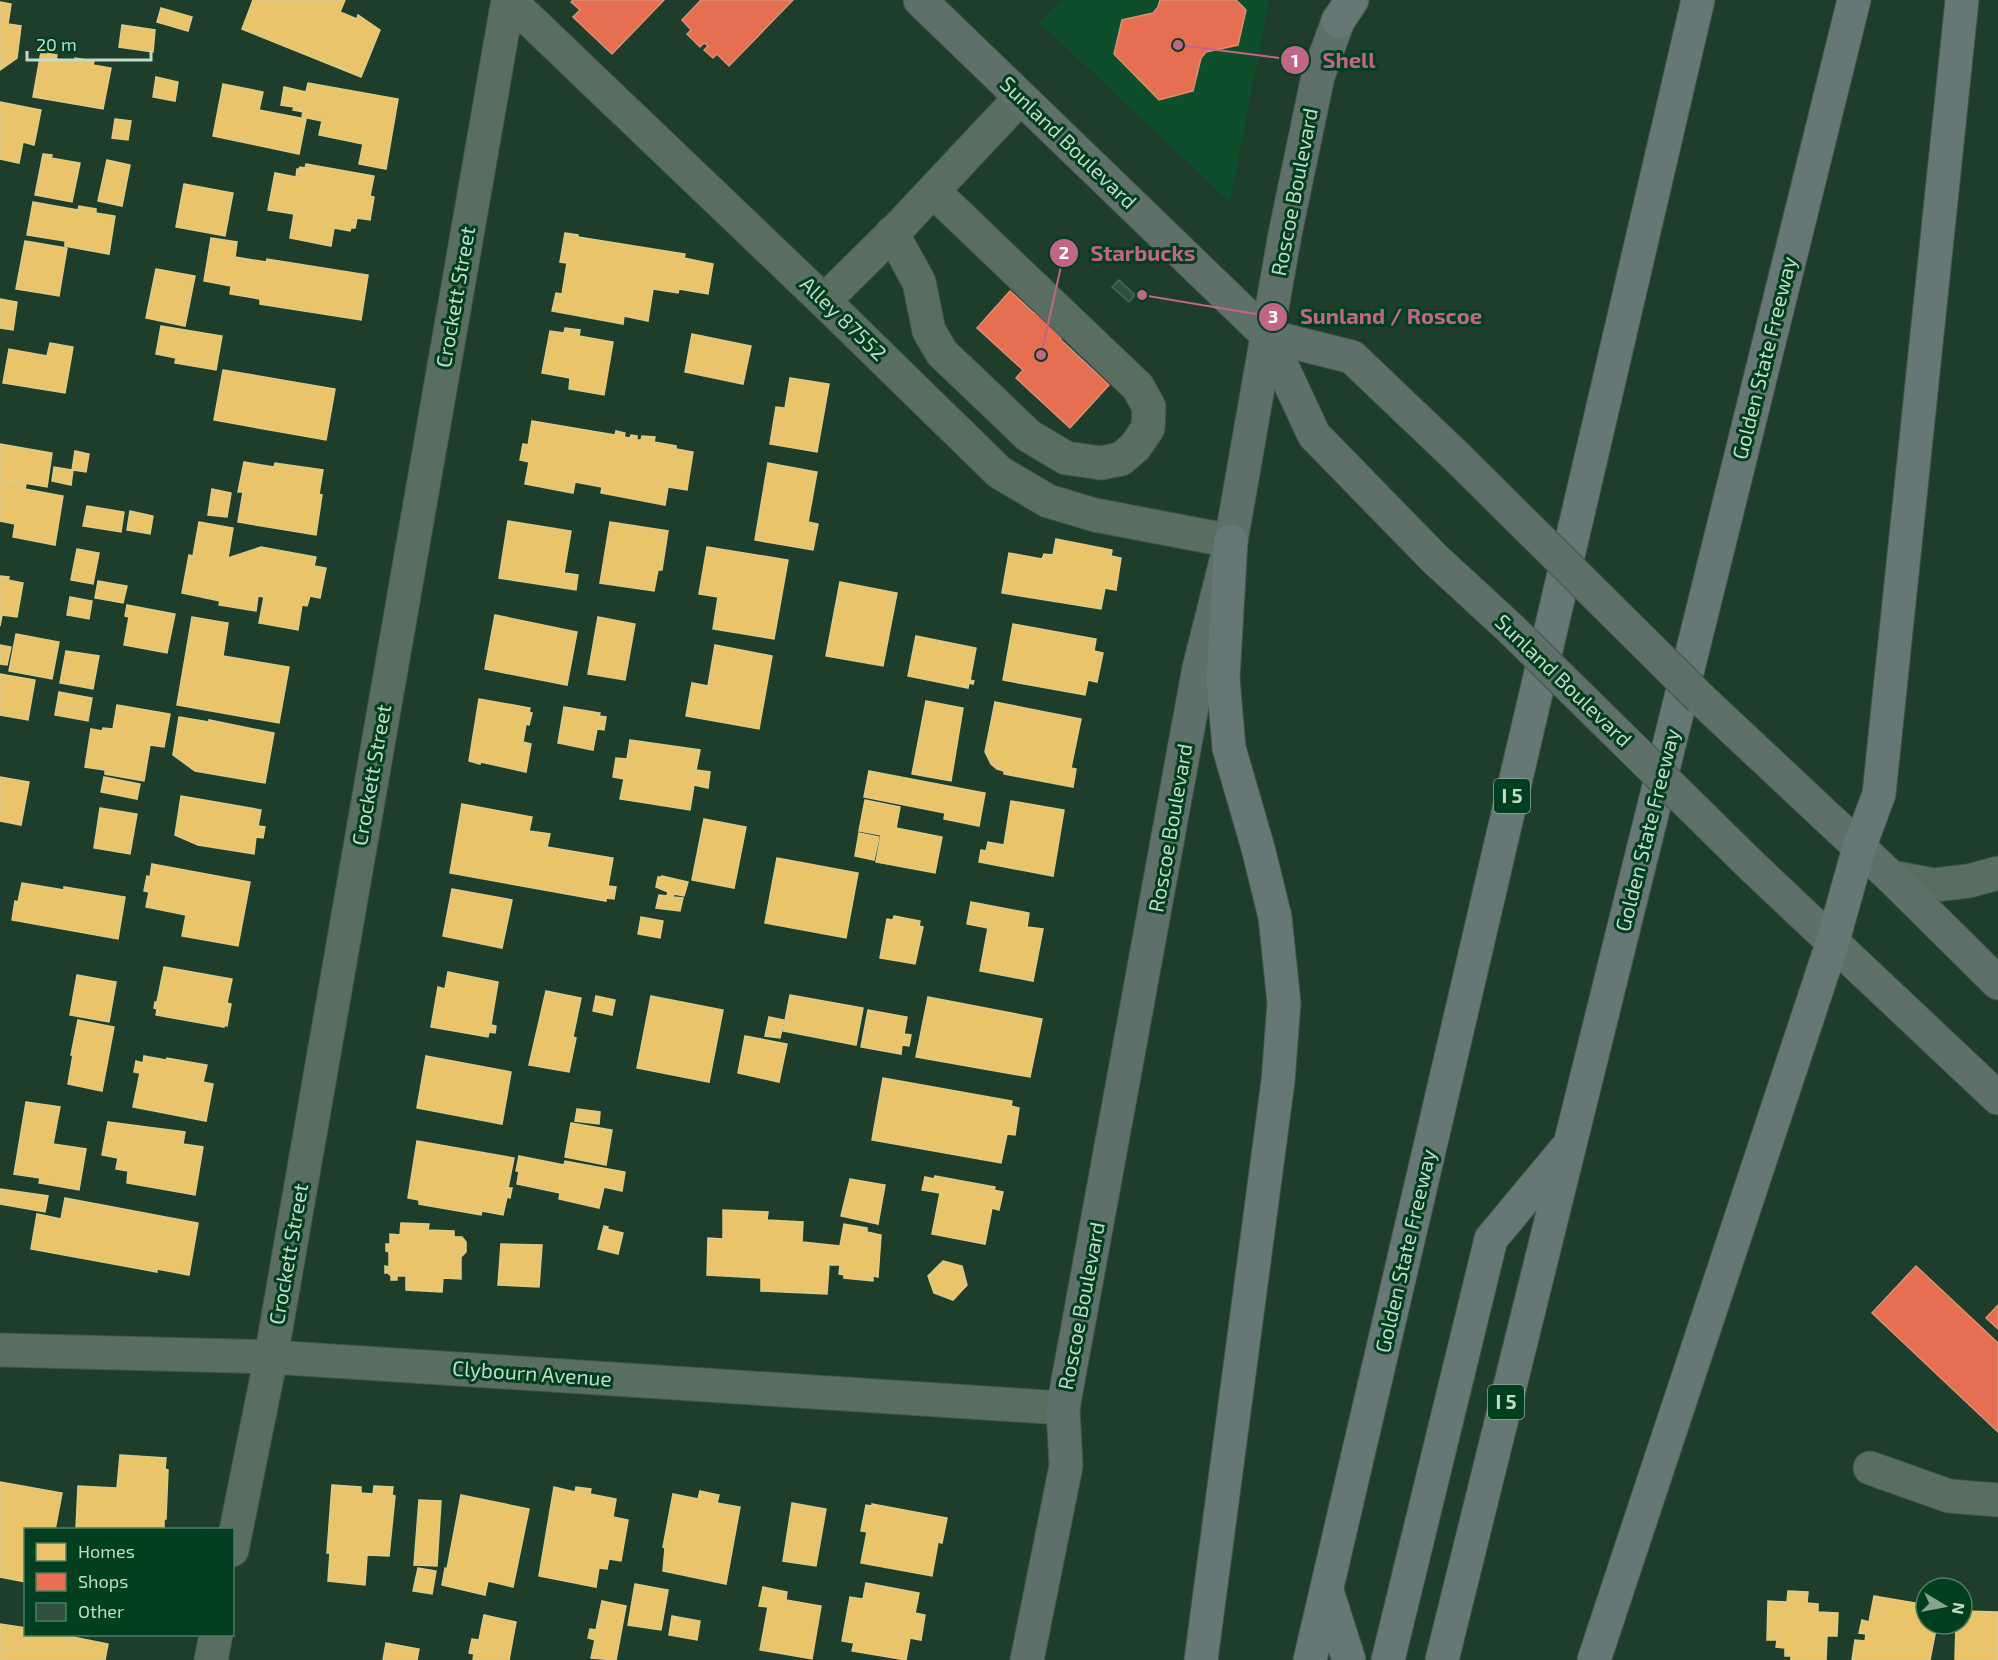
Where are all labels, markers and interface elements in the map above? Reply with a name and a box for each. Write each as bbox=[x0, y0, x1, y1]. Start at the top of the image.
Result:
scale bar bbox=[27, 24, 152, 62]
text: 20 m bbox=[36, 33, 77, 55]
callout: Shell bbox=[1280, 40, 1387, 80]
text: Shell bbox=[1323, 46, 1376, 72]
text: 1 bbox=[1291, 49, 1299, 71]
street label: Sunland Boulevard bbox=[996, 70, 1142, 213]
street label: Roscoe Boulevard bbox=[1265, 106, 1322, 278]
street label: Crockett Street bbox=[430, 224, 479, 369]
callout: Starbucks bbox=[1049, 233, 1208, 273]
text: Starbucks bbox=[1090, 239, 1196, 265]
text: 2 bbox=[1059, 241, 1069, 263]
street label: Golden State Freeway bbox=[1726, 254, 1801, 462]
street label: Alley 87552 bbox=[796, 271, 892, 365]
callout: Sunland / Roscoe bbox=[1258, 297, 1494, 337]
text: Sunland / Roscoe bbox=[1300, 302, 1482, 328]
text: 3 bbox=[1268, 305, 1278, 327]
street label: Sunland Boulevard bbox=[1491, 608, 1637, 751]
street label: Crockett Street bbox=[346, 702, 395, 847]
street label: Golden State Freeway bbox=[1609, 726, 1684, 934]
street label: Roscoe Boulevard bbox=[1142, 742, 1197, 914]
road number: I 5 bbox=[1494, 779, 1530, 813]
street label: Golden State Freeway bbox=[1369, 1146, 1440, 1355]
street label: Crockett Street bbox=[263, 1181, 312, 1326]
street label: Roscoe Boulevard bbox=[1052, 1220, 1109, 1392]
street label: Clybourn Avenue bbox=[451, 1354, 613, 1391]
road number: I 5 bbox=[1488, 1385, 1524, 1419]
legend bbox=[24, 1528, 234, 1636]
text: Homes bbox=[78, 1540, 135, 1562]
text: Shops bbox=[78, 1570, 128, 1592]
north arrow bbox=[1914, 1576, 1974, 1636]
text: Other bbox=[78, 1600, 124, 1622]
text: N bbox=[1949, 1601, 1970, 1616]

